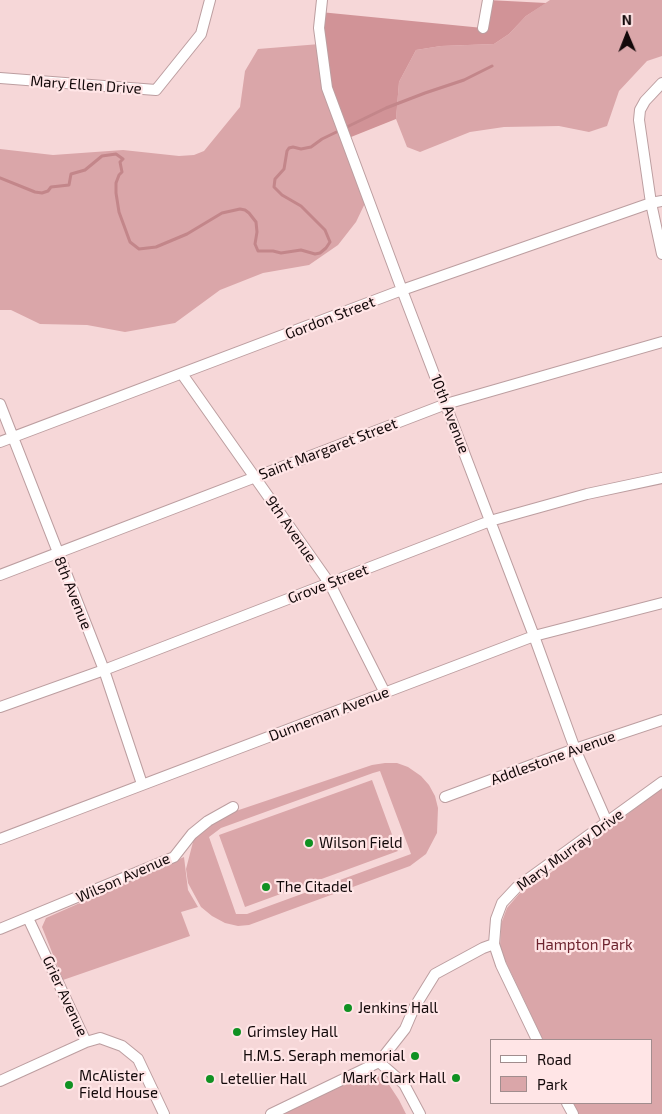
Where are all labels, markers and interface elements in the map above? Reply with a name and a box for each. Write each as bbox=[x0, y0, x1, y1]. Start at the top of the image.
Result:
north arrow bbox=[602, 10, 652, 60]
text: N bbox=[622, 11, 632, 28]
street label: Mary Ellen Drive bbox=[30, 72, 142, 98]
street label: Gordon Street bbox=[283, 293, 377, 343]
street label: 10th Avenue bbox=[427, 372, 473, 456]
street label: Saint Margaret Street bbox=[256, 414, 400, 484]
street label: 9th Avenue bbox=[262, 492, 320, 566]
street label: 8th Avenue bbox=[50, 554, 96, 632]
street label: Grove Street bbox=[285, 560, 371, 608]
street label: Dunneman Avenue bbox=[266, 683, 392, 745]
street label: Addlestone Avenue bbox=[488, 727, 618, 789]
street label: Mary Murray Drive bbox=[513, 805, 627, 895]
place label: Wilson Field bbox=[319, 834, 403, 852]
marker: Wilson Field bbox=[303, 837, 315, 849]
street label: Wilson Avenue bbox=[73, 849, 173, 907]
place label: The Citadel bbox=[276, 878, 352, 896]
marker: The Citadel bbox=[260, 881, 272, 893]
park label: Hampton Park bbox=[535, 936, 633, 954]
street label: Grier Avenue bbox=[38, 953, 92, 1039]
place label: Jenkins Hall bbox=[358, 999, 438, 1017]
marker: Jenkins Hall bbox=[342, 1002, 354, 1014]
place label: Grimsley Hall bbox=[247, 1023, 338, 1041]
marker: Grimsley Hall bbox=[231, 1026, 243, 1038]
legend bbox=[490, 1039, 652, 1104]
place label: H.M.S. Seraph memorial bbox=[243, 1047, 405, 1065]
marker: H.M.S. Seraph memorial bbox=[409, 1050, 421, 1062]
text: Road bbox=[537, 1050, 572, 1068]
place label: McAlister Field House bbox=[79, 1067, 158, 1102]
place label: Mark Clark Hall bbox=[342, 1069, 446, 1087]
place label: Letellier Hall bbox=[220, 1070, 307, 1088]
marker: Mark Clark Hall bbox=[450, 1072, 462, 1084]
marker: Letellier Hall bbox=[204, 1073, 216, 1085]
text: Park bbox=[537, 1075, 568, 1093]
marker: McAlister Field House bbox=[63, 1079, 75, 1091]

